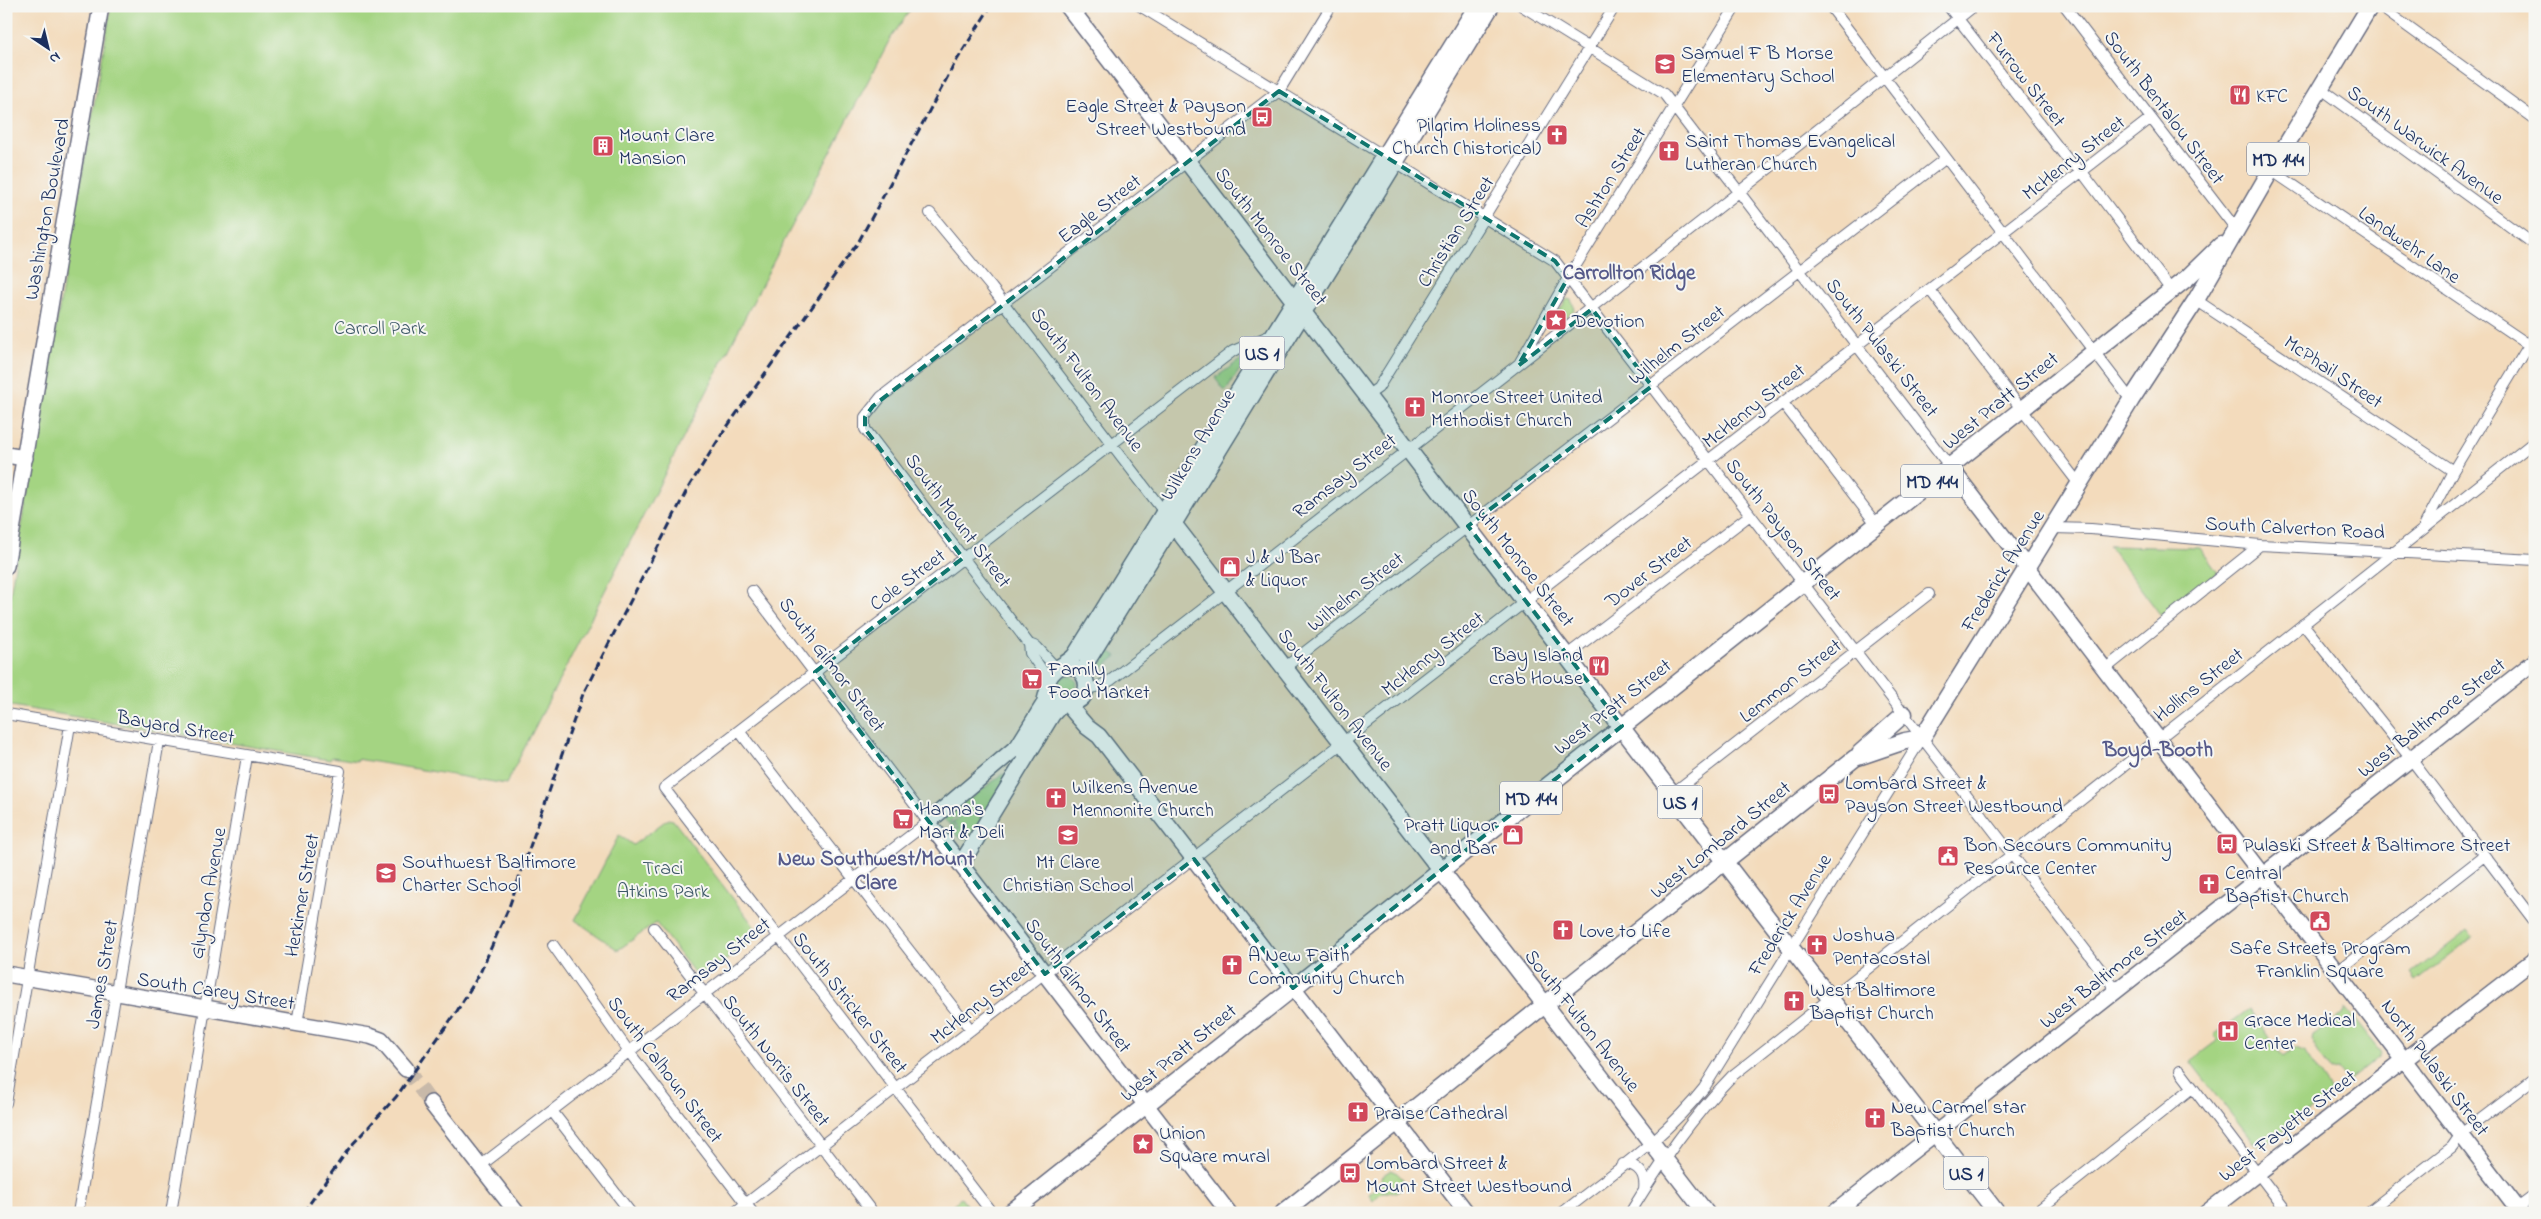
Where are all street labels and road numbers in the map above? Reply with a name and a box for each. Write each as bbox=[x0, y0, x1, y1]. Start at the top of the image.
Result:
street label: South Bentalou Street bbox=[2095, 25, 2231, 192]
street label: Furrow Street bbox=[1978, 26, 2072, 135]
street label: South Warwick Avenue bbox=[2340, 79, 2509, 213]
street label: McHenry Street bbox=[2017, 109, 2133, 209]
street label: Washington Boulevard bbox=[18, 116, 80, 303]
street label: Ashton Street bbox=[1570, 122, 1655, 235]
road number: MD 144 bbox=[2247, 142, 2309, 176]
street label: South Monroe Street bbox=[1207, 162, 1334, 313]
street label: Eagle Street bbox=[1053, 168, 1149, 253]
street label: Christian Street bbox=[1411, 171, 1503, 294]
street label: Landwehr Lane bbox=[2351, 200, 2466, 292]
street label: South Pulaski Street bbox=[1817, 273, 1945, 425]
street label: Wilhelm Street bbox=[1623, 299, 1732, 393]
street label: South Fulton Avenue bbox=[1022, 302, 1150, 459]
street label: McPhail Street bbox=[2277, 329, 2388, 417]
road number: US 1 bbox=[1240, 336, 1284, 369]
street label: West Pratt Street bbox=[1937, 346, 2066, 458]
street label: McHenry Street bbox=[1697, 357, 1813, 457]
street label: Wilkens Avenue bbox=[1154, 384, 1244, 507]
street label: Ramsay Street bbox=[1287, 427, 1404, 527]
street label: South Mount Street bbox=[897, 448, 1017, 595]
street label: South Payson Street bbox=[1717, 453, 1847, 608]
road number: MD 144 bbox=[1901, 464, 1963, 498]
street label: South Monroe Street bbox=[1454, 483, 1581, 634]
street label: Frederick Avenue bbox=[1954, 505, 2053, 639]
street label: South Calverton Road bbox=[2204, 510, 2385, 549]
street label: Dover Street bbox=[1599, 529, 1700, 617]
street label: Cole Street bbox=[864, 543, 953, 619]
street label: Wilhelm Street bbox=[1302, 546, 1411, 640]
street label: South Gilmor Street bbox=[770, 592, 892, 739]
street label: McHenry Street bbox=[1376, 605, 1492, 705]
street label: South Fulton Avenue bbox=[1269, 623, 1399, 778]
street label: Lemmon Street bbox=[1734, 632, 1849, 731]
street label: Hollins Street bbox=[2148, 641, 2251, 730]
street label: West Pratt Street bbox=[1548, 652, 1679, 763]
street label: West Baltimore Street bbox=[2352, 652, 2513, 786]
street label: Bayard Street bbox=[113, 704, 237, 753]
street label: West Lombard Street bbox=[1645, 775, 1798, 907]
road number: MD 144 bbox=[1500, 781, 1562, 814]
road number: US 1 bbox=[1658, 786, 1702, 819]
street label: Glyndon Avenue bbox=[184, 825, 235, 962]
street label: Herkimer Street bbox=[278, 831, 329, 960]
street label: Frederick Avenue bbox=[1741, 849, 1840, 983]
street label: West Baltimore Street bbox=[2034, 903, 2195, 1037]
street label: Ramsay Street bbox=[661, 911, 778, 1011]
street label: South Gilmor Street bbox=[1016, 913, 1138, 1060]
street label: James Street bbox=[80, 917, 127, 1031]
street label: South Stricker Street bbox=[784, 926, 914, 1081]
street label: South Fulton Avenue bbox=[1516, 944, 1646, 1099]
street label: McHenry Street bbox=[925, 953, 1041, 1053]
street label: South Carey Street bbox=[135, 966, 297, 1019]
street label: South Norris Street bbox=[714, 989, 836, 1134]
street label: South Calhoun Street bbox=[599, 991, 729, 1150]
street label: North Pulaski Street bbox=[2373, 994, 2495, 1143]
street label: West Pratt Street bbox=[1115, 998, 1244, 1110]
street label: West Fayette Street bbox=[2213, 1064, 2364, 1190]
road number: US 1 bbox=[1944, 1156, 1988, 1190]

